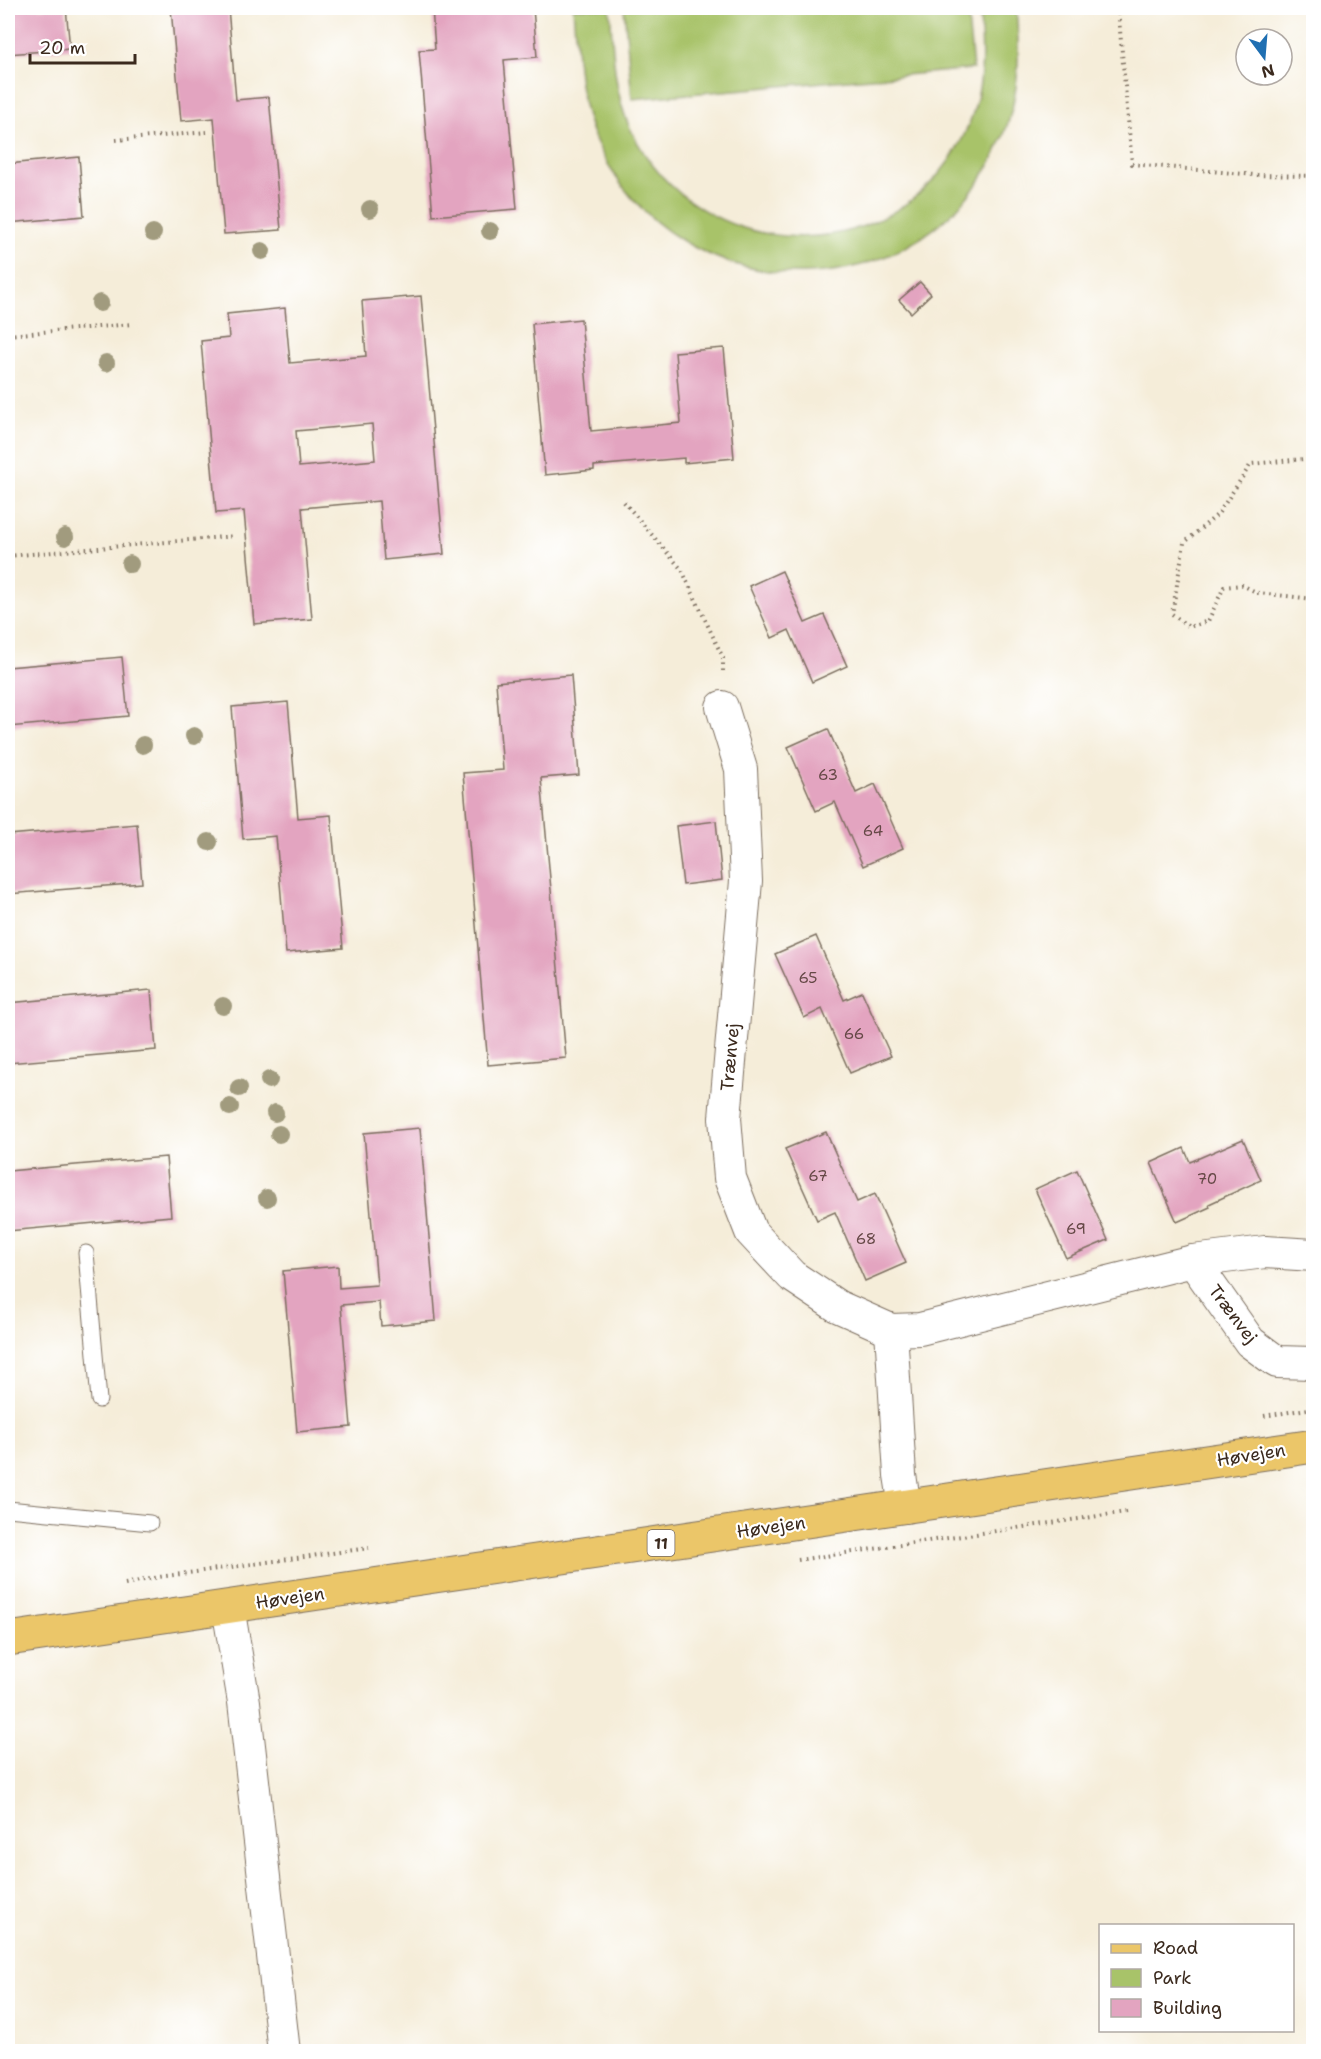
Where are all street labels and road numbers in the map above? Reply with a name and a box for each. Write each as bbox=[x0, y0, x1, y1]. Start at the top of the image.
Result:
street label: Trænvej bbox=[715, 1022, 745, 1092]
street label: Trænvej bbox=[1203, 1280, 1263, 1348]
street label: Høvejen bbox=[1215, 1438, 1287, 1472]
street label: Høvejen bbox=[735, 1510, 807, 1544]
road number: 11 bbox=[648, 1530, 674, 1556]
street label: Høvejen bbox=[254, 1581, 326, 1615]

